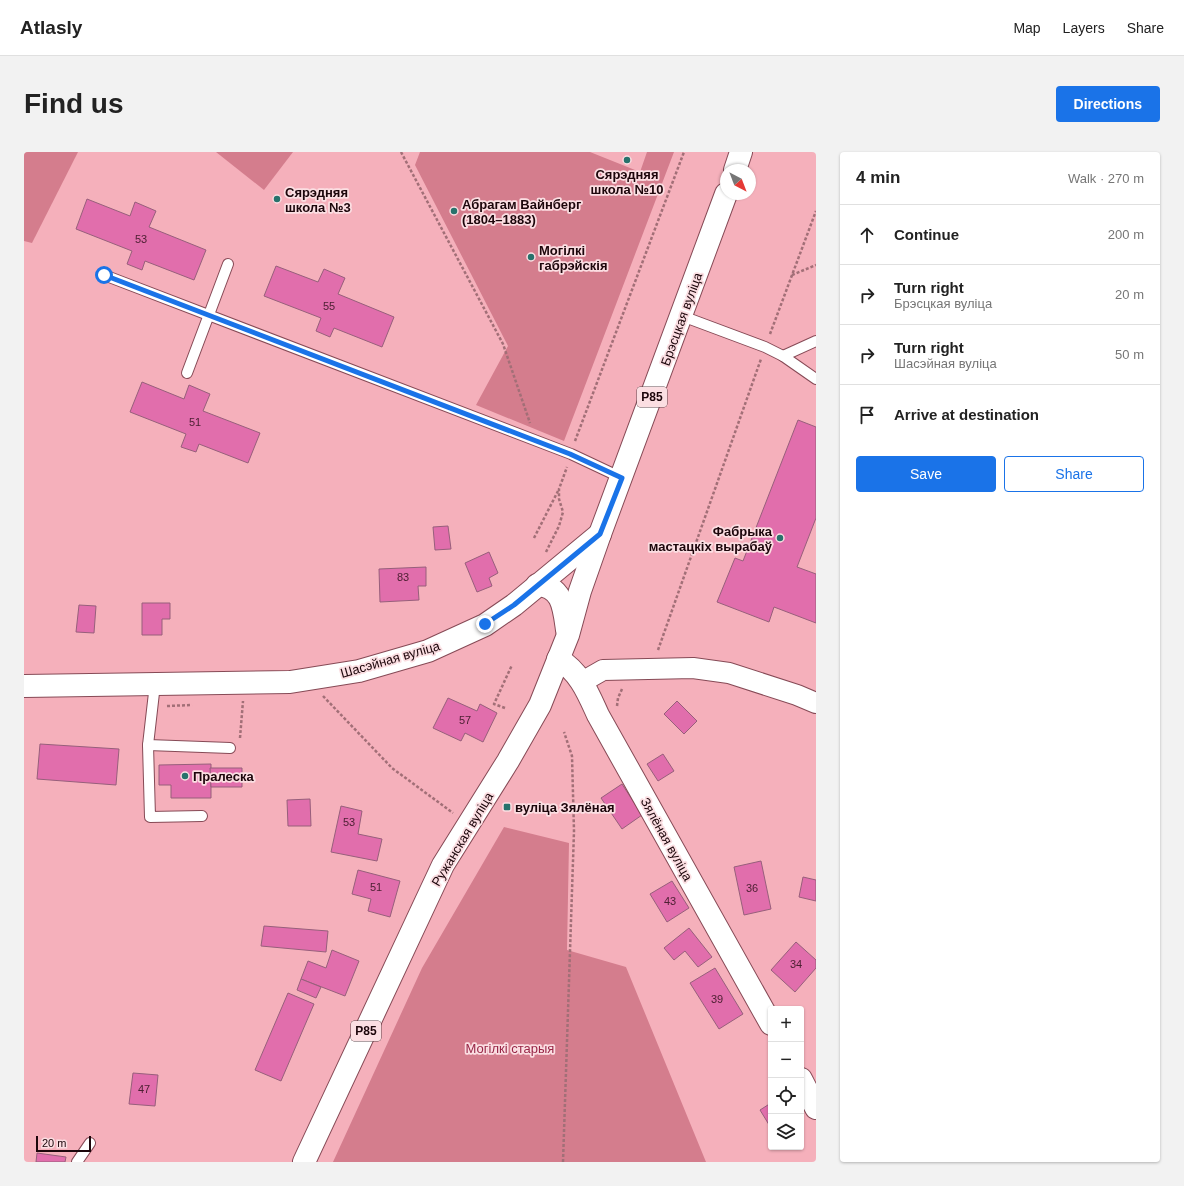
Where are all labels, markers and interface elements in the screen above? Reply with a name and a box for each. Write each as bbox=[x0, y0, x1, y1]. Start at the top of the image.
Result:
text: Atlasly bbox=[20, 17, 82, 38]
text: Map bbox=[1013, 20, 1041, 36]
text: Layers bbox=[1063, 20, 1105, 36]
text: Share bbox=[1127, 20, 1164, 36]
button: Directions bbox=[1056, 86, 1160, 122]
text: Find us bbox=[24, 88, 124, 119]
marker: Сярэдняя школа №10 bbox=[622, 155, 632, 165]
north arrow bbox=[720, 164, 756, 200]
place label: Сярэдняя школа №10 bbox=[591, 167, 663, 197]
text: 4 min bbox=[856, 168, 900, 187]
text: Walk · 270 m bbox=[1068, 171, 1144, 186]
place label: Сярэдняя школа №3 bbox=[285, 185, 351, 215]
marker: Сярэдняя школа №3 bbox=[272, 194, 282, 204]
place label: Абрагам Вайнберг (1804–1883) bbox=[462, 197, 582, 227]
marker: Абрагам Вайнберг (1804–1883) bbox=[449, 206, 459, 216]
icon: ahead bbox=[856, 224, 878, 246]
text: Continue bbox=[894, 226, 959, 243]
text: 200 m bbox=[1108, 227, 1144, 242]
house number: 53 bbox=[135, 233, 147, 245]
place label: Могілкі габрэйскія bbox=[539, 243, 608, 273]
marker: Могілкі габрэйскія bbox=[526, 252, 536, 262]
route start bbox=[95, 266, 113, 284]
street label: Брэсцкая вуліца bbox=[658, 270, 706, 368]
text: Turn right bbox=[894, 279, 964, 296]
icon: right bbox=[856, 284, 878, 306]
text: 20 m bbox=[1115, 287, 1144, 302]
text: Брэсцкая вуліца bbox=[894, 296, 992, 311]
house number: 55 bbox=[323, 300, 335, 312]
text: Turn right bbox=[894, 339, 964, 356]
icon: right bbox=[856, 344, 878, 366]
text: 50 m bbox=[1115, 347, 1144, 362]
text: Шасэйная вуліца bbox=[894, 356, 997, 371]
road number: Р85 bbox=[637, 387, 667, 407]
icon: arrive bbox=[856, 404, 878, 426]
text: Arrive at destination bbox=[894, 406, 1039, 423]
house number: 51 bbox=[189, 416, 201, 428]
button: Save bbox=[856, 456, 996, 492]
button: Share bbox=[1004, 456, 1144, 492]
place label: Фабрыка мастацкіх вырабаў bbox=[649, 524, 773, 554]
marker: Фабрыка мастацкіх вырабаў bbox=[775, 533, 785, 543]
house number: 83 bbox=[397, 571, 409, 583]
route end bbox=[476, 615, 494, 633]
street label: Шасэйная вуліца bbox=[339, 638, 442, 681]
house number: 57 bbox=[459, 714, 471, 726]
place label: Пралеска bbox=[193, 769, 254, 784]
marker: Пралеска bbox=[180, 771, 190, 781]
street label: Ружанская вуліца bbox=[429, 789, 497, 889]
street label: Зялёная вуліца bbox=[638, 795, 696, 884]
place label: вуліца Зялёная bbox=[515, 800, 614, 815]
marker: вуліца Зялёная bbox=[502, 802, 512, 812]
house number: 53 bbox=[343, 816, 355, 828]
house number: 51 bbox=[370, 881, 382, 893]
house number: 36 bbox=[746, 882, 758, 894]
house number: 43 bbox=[664, 895, 676, 907]
house number: 34 bbox=[790, 958, 802, 970]
house number: 39 bbox=[711, 993, 723, 1005]
map controls bbox=[768, 1006, 804, 1150]
button: + bbox=[768, 1006, 804, 1042]
road number: Р85 bbox=[351, 1021, 381, 1041]
park label: Могілкі старыя bbox=[466, 1041, 554, 1056]
button: − bbox=[768, 1042, 804, 1078]
button: locate bbox=[768, 1078, 804, 1114]
house number: 47 bbox=[138, 1083, 150, 1095]
button: layers bbox=[768, 1114, 804, 1150]
scale bar bbox=[36, 1134, 91, 1153]
text: 20 m bbox=[42, 1137, 66, 1149]

